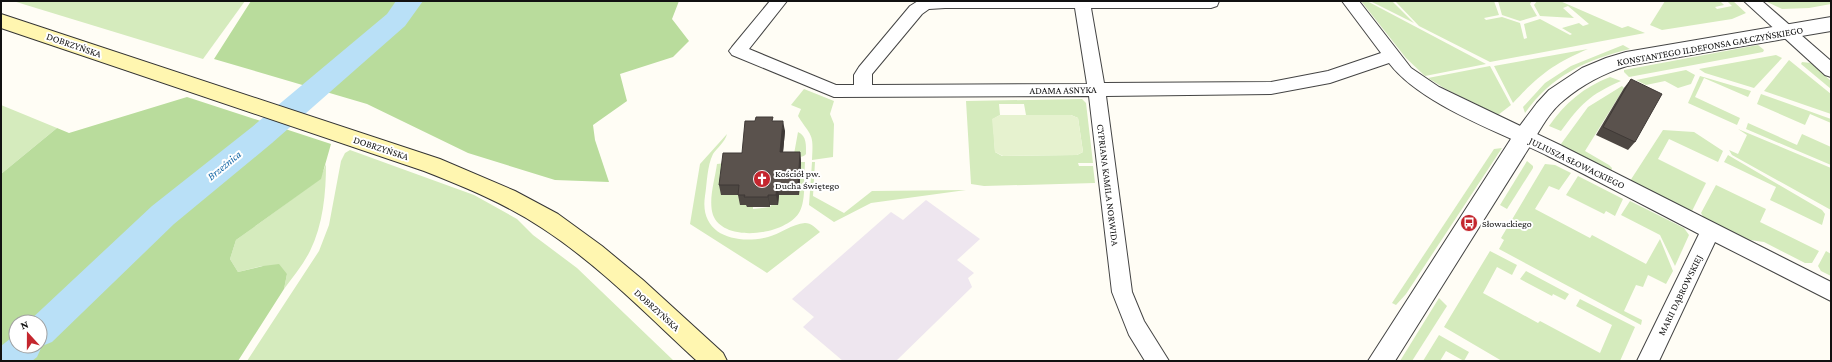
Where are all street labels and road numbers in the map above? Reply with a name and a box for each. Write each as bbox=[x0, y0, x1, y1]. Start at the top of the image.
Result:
street label: KONSTANTEGO ILDEFONSA GAŁCZYŃSKIEGO bbox=[1616, 24, 1804, 68]
street label: DOBRZYŃSKA bbox=[45, 30, 103, 60]
street label: ADAMA ASNYKA bbox=[1029, 84, 1097, 96]
street label: CYPRIANA KAMILA NORWIDA bbox=[1095, 123, 1121, 247]
street label: DOBRZYŃSKA bbox=[352, 134, 410, 162]
street label: JULIUSZA SŁOWACKIEGO bbox=[1526, 135, 1627, 191]
street label: MARII DĄBROWSKIEJ bbox=[1656, 253, 1704, 337]
street label: DOBRZYŃSKA bbox=[632, 287, 682, 333]

